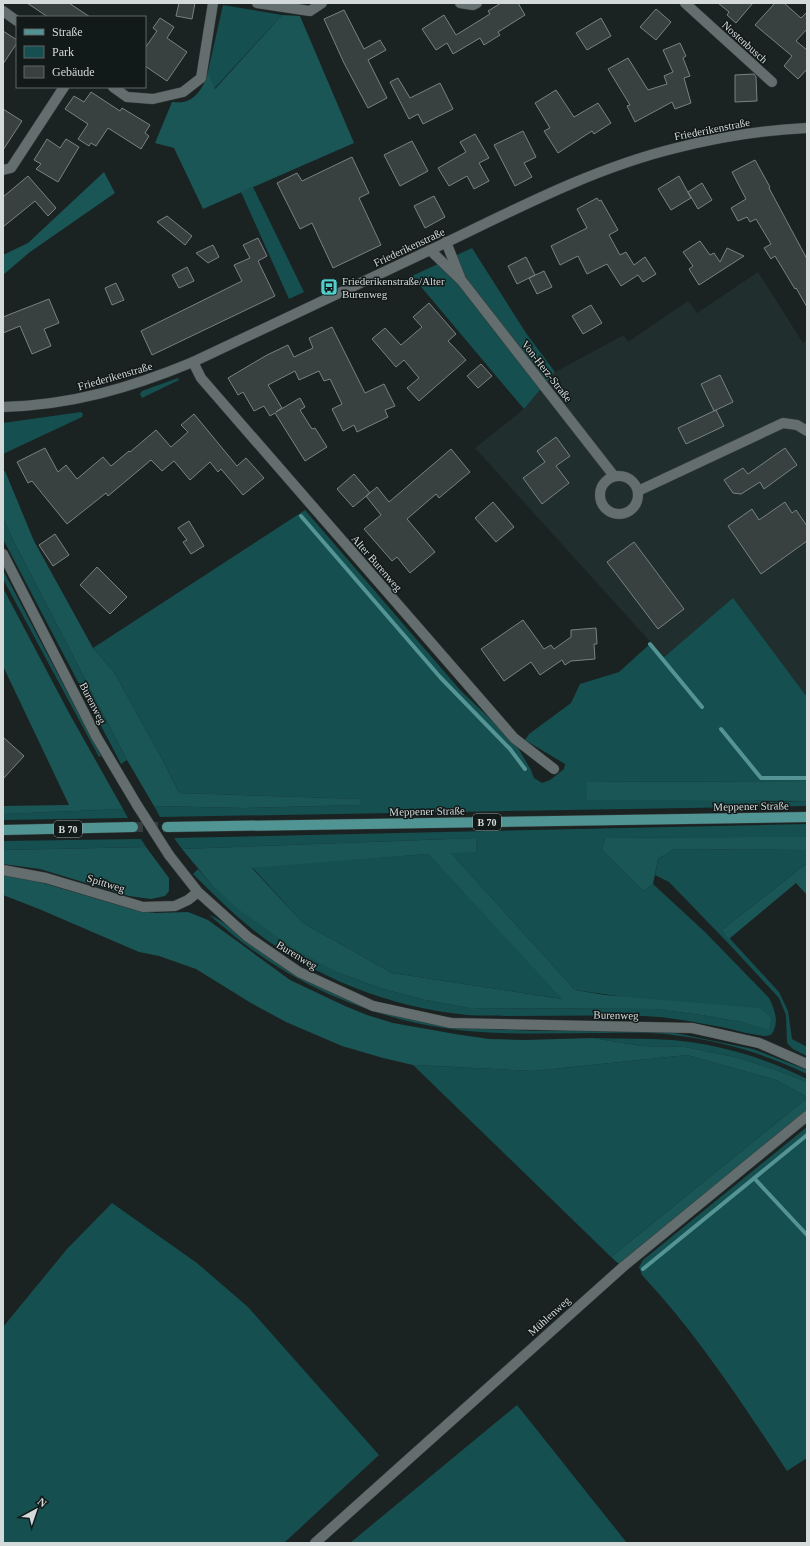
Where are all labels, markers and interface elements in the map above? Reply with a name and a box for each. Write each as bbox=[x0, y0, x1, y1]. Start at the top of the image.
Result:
legend bbox=[16, 16, 146, 88]
street label: Nostenbusch bbox=[720, 19, 771, 66]
text: Straße bbox=[52, 25, 83, 39]
text: Park bbox=[52, 45, 74, 59]
text: Gebäude bbox=[52, 65, 95, 79]
street label: Friederikenstraße bbox=[673, 116, 751, 142]
street label: Friederikenstraße bbox=[372, 225, 447, 269]
place label: Friederikenstraße/Alter Burenweg bbox=[342, 275, 445, 300]
bus stop icon: Friederikenstraße/Alter Burenweg bbox=[319, 277, 339, 297]
street label: Von-Herz-Straße bbox=[519, 338, 575, 404]
street label: Friederikenstraße bbox=[76, 360, 154, 392]
street label: Alter Burenweg bbox=[349, 532, 405, 594]
street label: Burenweg bbox=[77, 680, 109, 726]
street label: Meppener Straße bbox=[713, 799, 789, 813]
street label: Meppener Straße bbox=[389, 804, 465, 818]
road number: B 70 bbox=[473, 814, 501, 830]
road number: B 70 bbox=[54, 821, 82, 837]
street label: Spittweg bbox=[86, 872, 127, 895]
street label: Burenweg bbox=[275, 938, 320, 972]
street label: Burenweg bbox=[593, 1009, 639, 1021]
street label: Mühlenweg bbox=[525, 1294, 573, 1338]
north arrow bbox=[16, 1490, 56, 1530]
text: N bbox=[36, 1495, 49, 1510]

